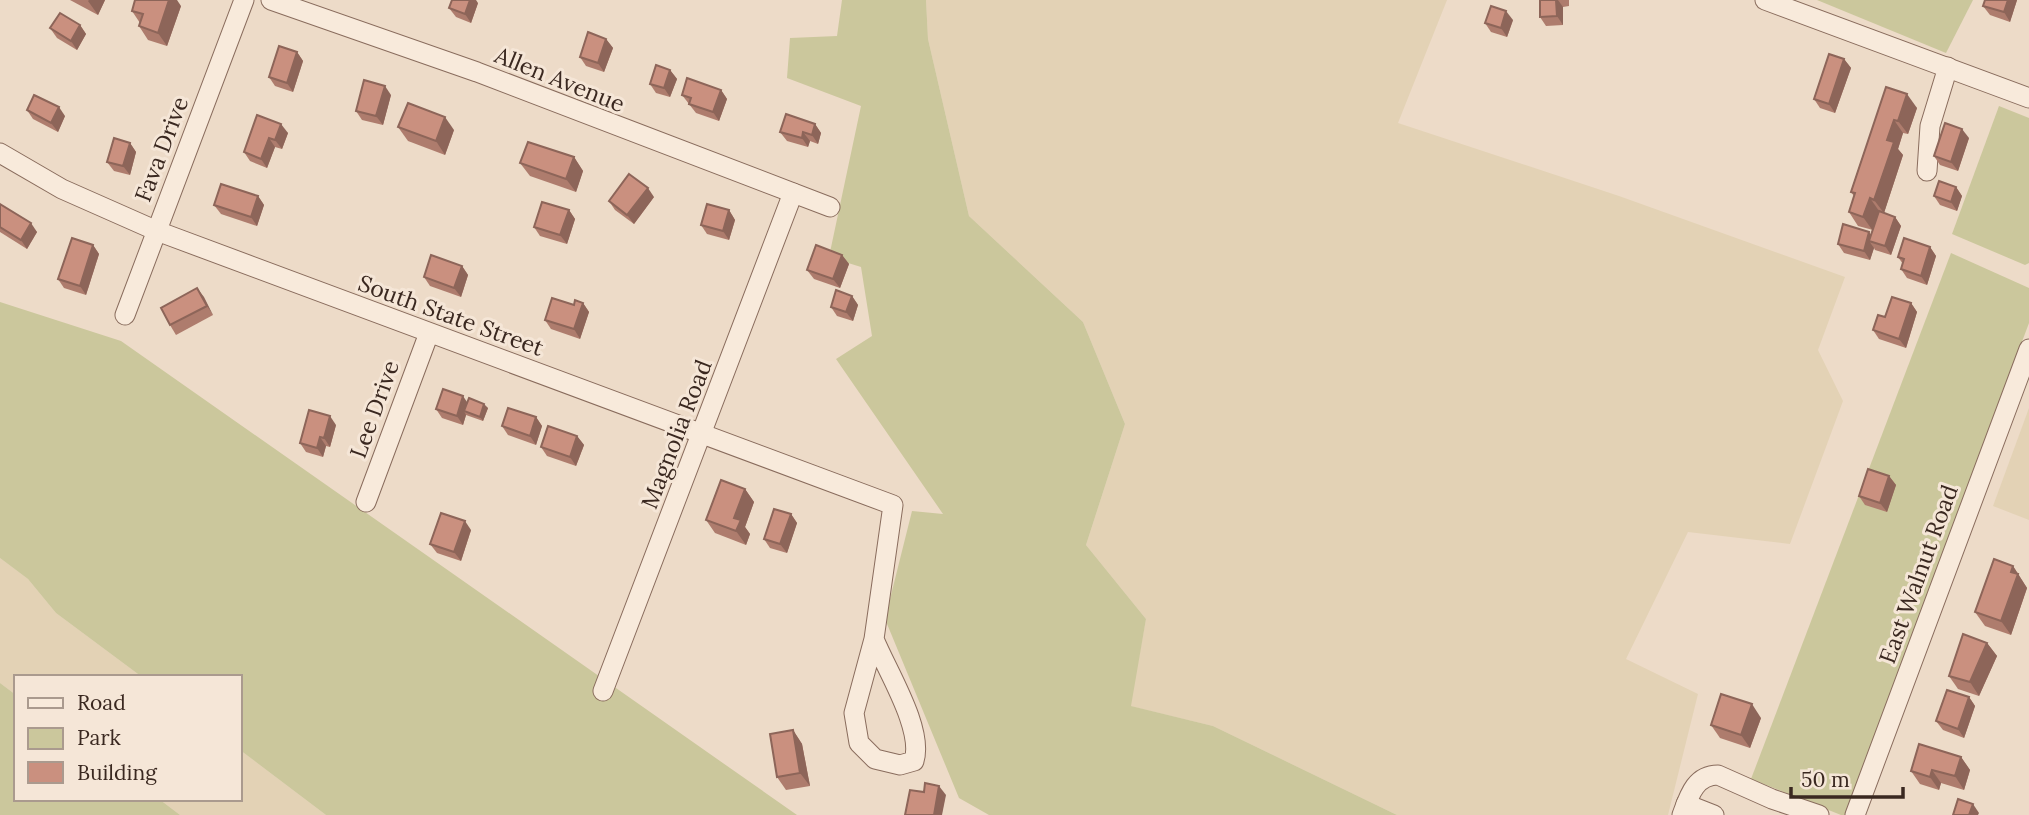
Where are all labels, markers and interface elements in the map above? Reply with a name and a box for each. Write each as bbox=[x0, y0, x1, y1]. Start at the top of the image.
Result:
street label: Allen Avenue bbox=[490, 39, 629, 118]
street label: Fava Drive bbox=[128, 92, 194, 206]
street label: South State Street bbox=[354, 268, 548, 362]
street label: Magnolia Road bbox=[634, 355, 718, 513]
street label: Lee Drive bbox=[343, 356, 405, 462]
street label: East Walnut Road bbox=[1872, 481, 1964, 667]
legend bbox=[14, 675, 242, 801]
text: Road bbox=[77, 689, 126, 716]
text: Park bbox=[77, 724, 121, 751]
scale bar bbox=[1791, 756, 1903, 800]
text: Building bbox=[77, 759, 157, 786]
text: 50 m bbox=[1801, 766, 1850, 793]

